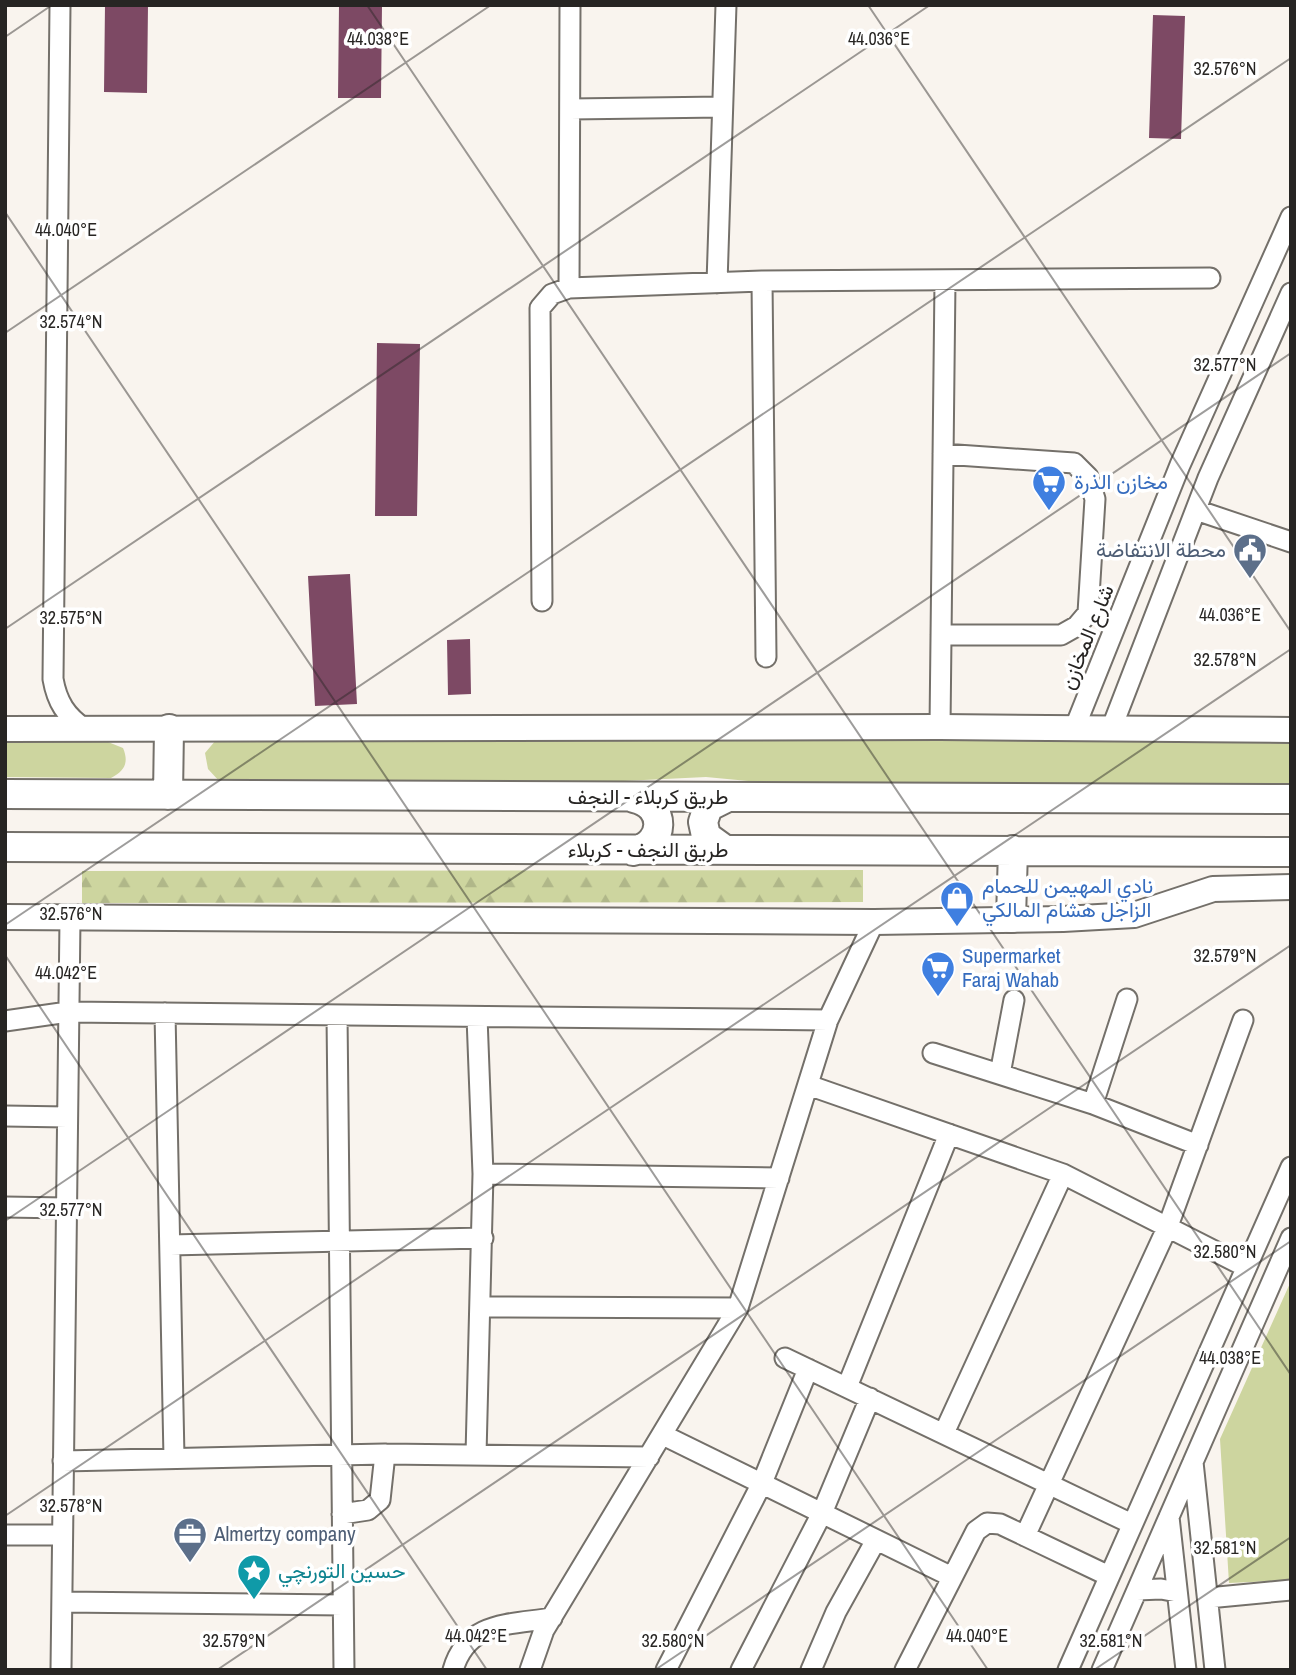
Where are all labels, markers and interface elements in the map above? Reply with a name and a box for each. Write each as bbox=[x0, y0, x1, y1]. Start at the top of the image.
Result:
text: 44.038°E bbox=[347, 26, 409, 51]
text: 44.036°E bbox=[848, 26, 910, 51]
text: 32.576°N bbox=[1194, 56, 1257, 81]
text: 44.040°E bbox=[35, 217, 97, 242]
text: 32.574°N bbox=[40, 309, 103, 334]
text: 32.577°N bbox=[1194, 352, 1257, 377]
supermarket icon: مخازن الذرة bbox=[1030, 463, 1068, 512]
place label: مخازن الذرة bbox=[1074, 467, 1168, 496]
public building icon: محطة الانتفاضة bbox=[1231, 531, 1269, 580]
place label: محطة الانتفاضة bbox=[1096, 535, 1226, 564]
street label: شارع المخازن bbox=[1052, 580, 1121, 694]
text: 44.036°E bbox=[1199, 602, 1261, 627]
text: 32.575°N bbox=[40, 605, 103, 630]
text: 32.578°N bbox=[1194, 647, 1257, 672]
street label: طريق كربلاء - النجف bbox=[568, 782, 728, 811]
street label: طريق النجف - كربلاء bbox=[568, 835, 728, 864]
place label: نادي المهيمن للحمام الزاجل هشام المالكي bbox=[982, 871, 1153, 927]
shop icon: نادي المهيمن للحمام الزاجل هشام المالكي bbox=[938, 879, 976, 928]
text: 32.576°N bbox=[40, 901, 103, 926]
place label: Supermarket Faraj Wahab bbox=[962, 941, 1061, 994]
text: 32.579°N bbox=[1194, 943, 1257, 968]
supermarket icon: Supermarket Faraj Wahab bbox=[919, 949, 957, 998]
text: 44.042°E bbox=[35, 960, 97, 985]
text: 32.577°N bbox=[40, 1197, 103, 1222]
text: 32.580°N bbox=[1194, 1239, 1257, 1264]
text: 44.038°E bbox=[1199, 1345, 1261, 1370]
text: 32.578°N bbox=[40, 1493, 103, 1518]
office icon: Almertzy company bbox=[171, 1515, 209, 1564]
place label: Almertzy company bbox=[213, 1519, 356, 1548]
text: 32.581°N bbox=[1194, 1535, 1257, 1560]
place icon: حسين التورنچي bbox=[235, 1552, 273, 1601]
place label: حسين التورنچي bbox=[278, 1556, 406, 1588]
text: 44.042°E bbox=[445, 1623, 507, 1648]
text: 44.040°E bbox=[946, 1623, 1008, 1648]
text: 32.579°N bbox=[203, 1628, 266, 1653]
text: 32.580°N bbox=[642, 1628, 705, 1653]
text: 32.581°N bbox=[1080, 1628, 1143, 1653]

